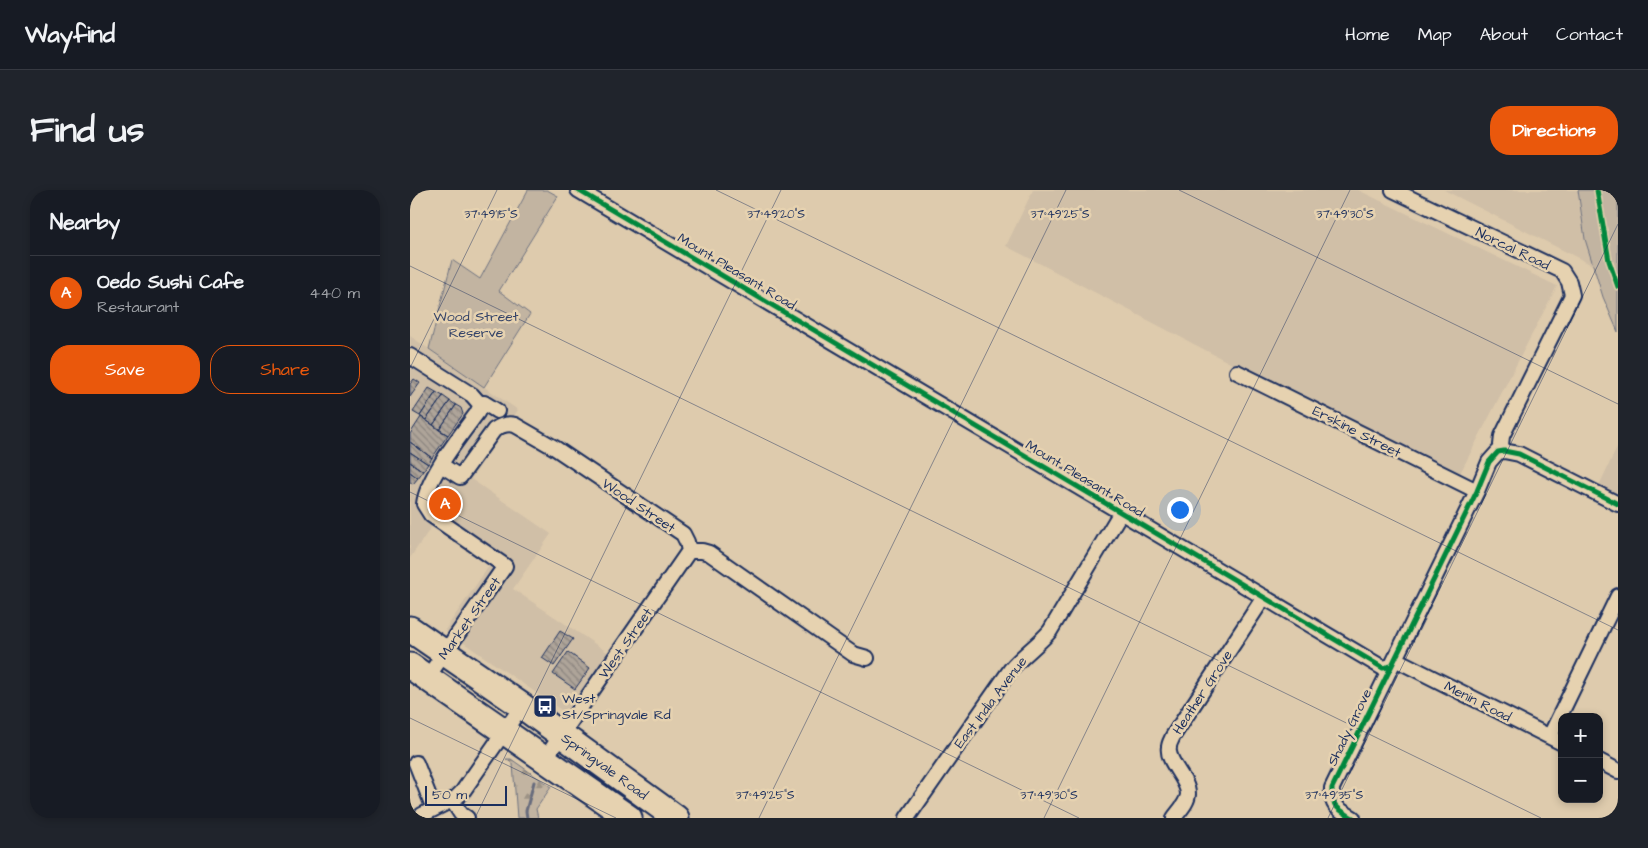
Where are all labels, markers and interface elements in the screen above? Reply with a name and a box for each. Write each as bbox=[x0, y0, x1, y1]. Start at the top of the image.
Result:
text: Wayfind bbox=[25, 18, 115, 52]
text: Home bbox=[1345, 22, 1390, 47]
text: Map bbox=[1418, 22, 1452, 47]
text: About bbox=[1480, 22, 1528, 47]
text: Contact bbox=[1556, 22, 1623, 47]
text: Find us bbox=[30, 106, 144, 155]
button: Directions bbox=[1490, 106, 1618, 155]
text: 37°49'15"S bbox=[464, 206, 518, 223]
text: 37°49'20"S bbox=[747, 206, 805, 223]
text: 37°49'25"S bbox=[1031, 206, 1090, 223]
text: 37°49'30"S bbox=[1316, 206, 1374, 223]
text: Nearby bbox=[50, 208, 120, 237]
street label: Norcal Road bbox=[1472, 222, 1553, 275]
street label: Mount Pleasant Road bbox=[673, 228, 800, 315]
text: Oedo Sushi Cafe bbox=[97, 269, 244, 296]
text: A bbox=[61, 282, 71, 304]
text: 440 m bbox=[309, 282, 360, 304]
text: Restaurant bbox=[97, 296, 179, 318]
park label: Wood Street Reserve bbox=[434, 307, 519, 343]
button: Save bbox=[50, 345, 200, 394]
button: Share bbox=[210, 345, 360, 394]
street label: Erskine Street bbox=[1309, 401, 1405, 463]
street label: Mount Pleasant Road bbox=[1021, 435, 1148, 522]
street label: Wood Street bbox=[598, 474, 680, 538]
pin: A bbox=[429, 485, 461, 523]
your location bbox=[1167, 497, 1193, 523]
street label: Market Street bbox=[434, 573, 506, 664]
street label: West Street bbox=[594, 604, 658, 683]
street label: Heather Grove bbox=[1168, 646, 1238, 739]
street label: East India Avenue bbox=[950, 652, 1032, 753]
street label: Menin Road bbox=[1440, 676, 1515, 727]
street label: Shady Grove bbox=[1323, 685, 1377, 769]
place label: West St/Springvale Rd bbox=[562, 689, 671, 725]
bus stop icon: West St/Springvale Rd bbox=[532, 693, 558, 719]
map controls bbox=[1558, 713, 1603, 803]
button: + bbox=[1558, 713, 1603, 758]
street label: Springvale Road bbox=[557, 729, 652, 805]
button: − bbox=[1558, 758, 1603, 803]
scale bar bbox=[425, 783, 508, 806]
text: 50 m bbox=[432, 785, 467, 805]
text: 37°49'25"S bbox=[736, 787, 795, 804]
text: 37°49'30"S bbox=[1020, 787, 1078, 804]
text: 37°49'35"S bbox=[1305, 787, 1363, 804]

